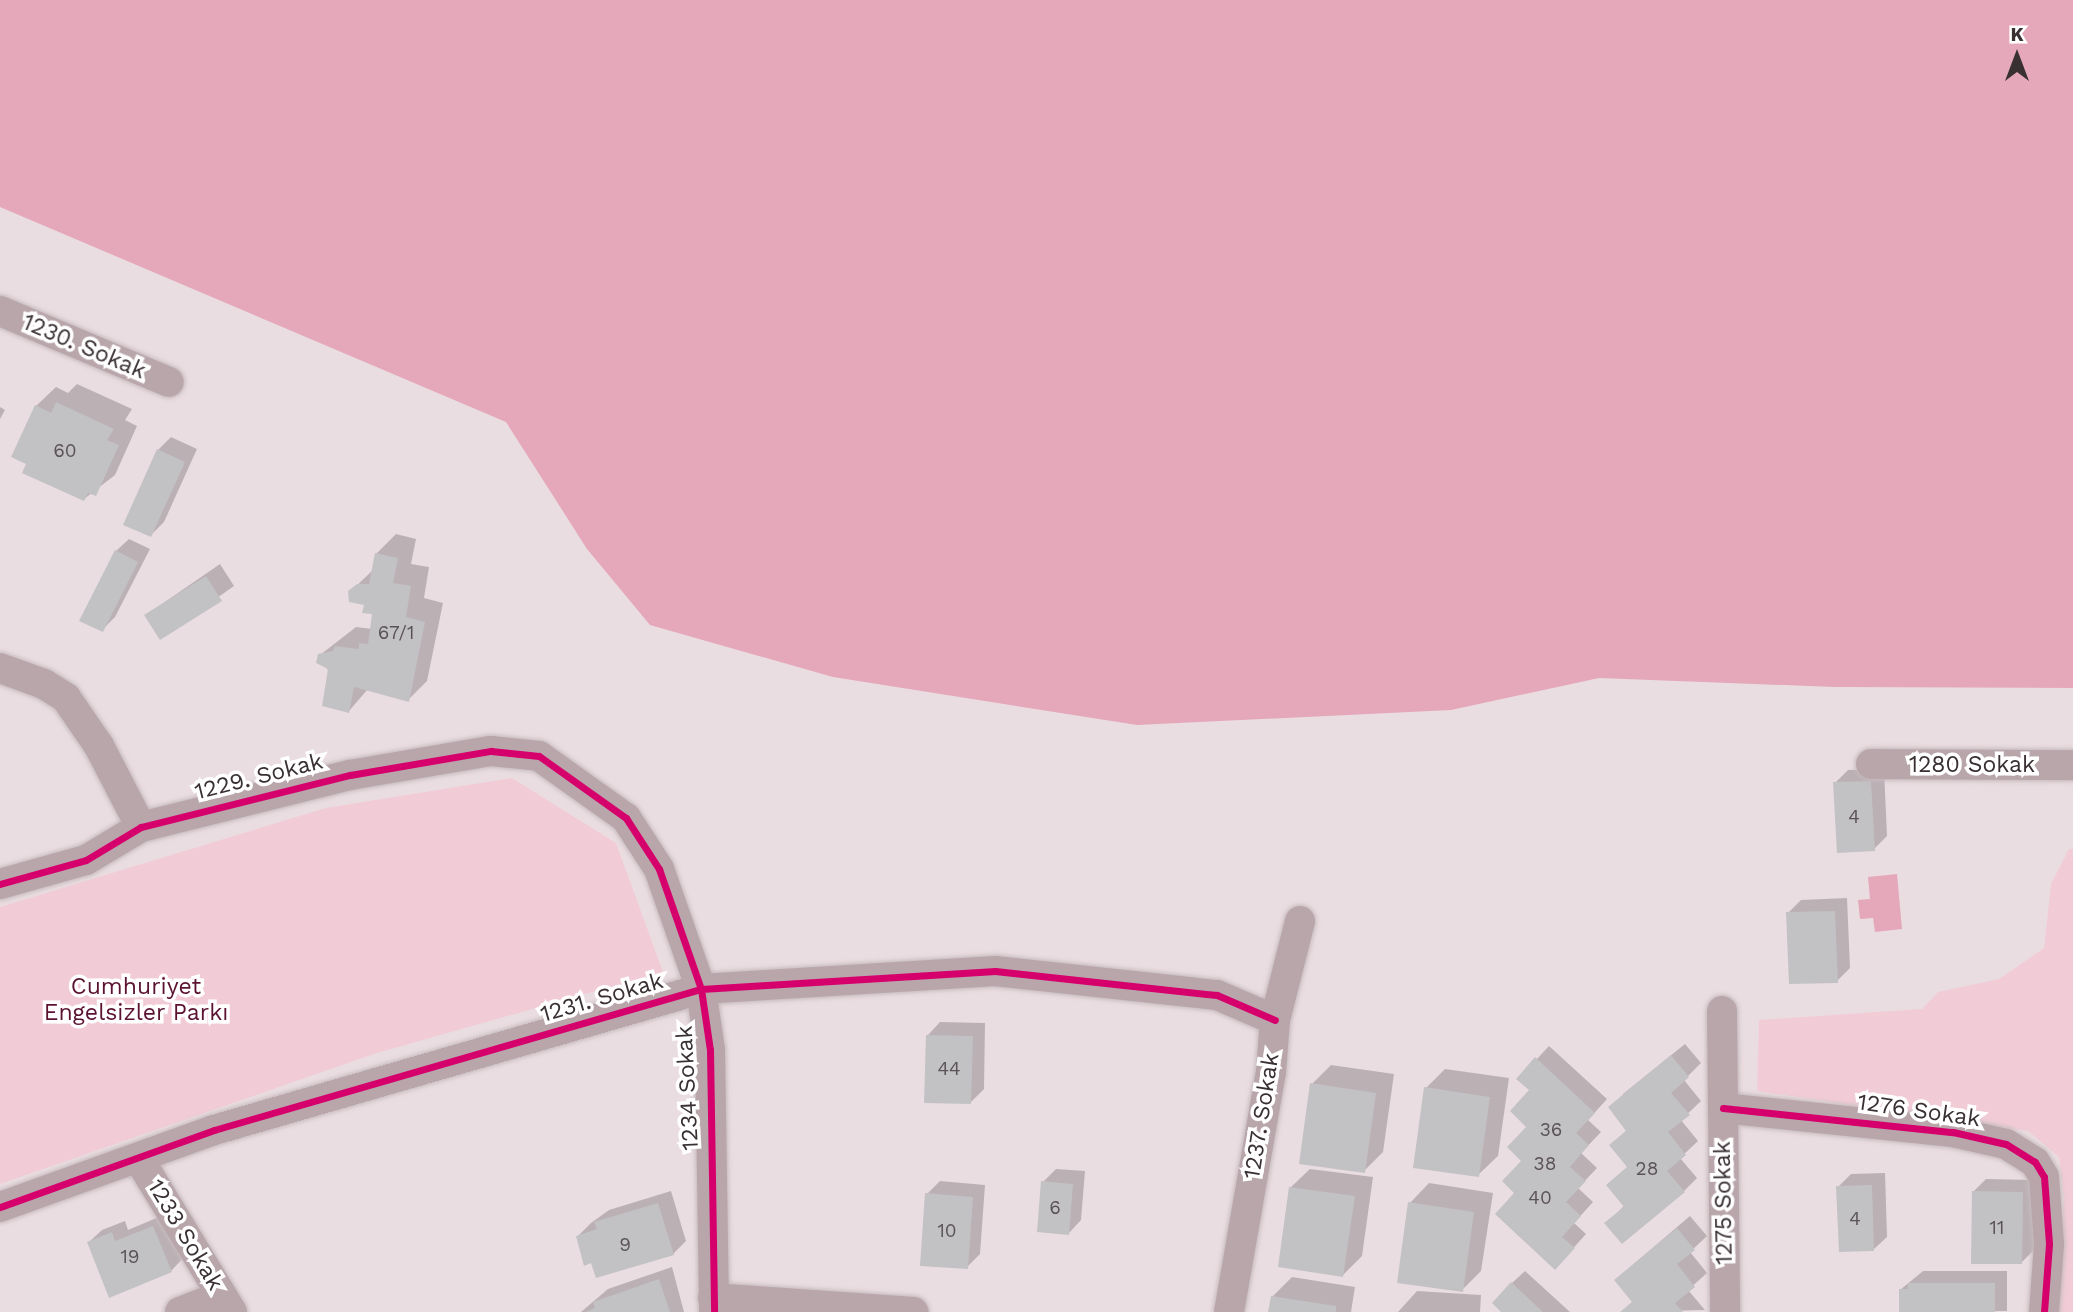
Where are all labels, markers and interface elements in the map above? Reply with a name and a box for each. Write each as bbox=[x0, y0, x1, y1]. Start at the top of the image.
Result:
north arrow bbox=[1982, 21, 2052, 91]
text: K bbox=[2010, 23, 2024, 46]
street label: 1230. Sokak bbox=[18, 309, 150, 385]
house number: 60 bbox=[53, 440, 77, 462]
house number: 67/1 bbox=[378, 622, 414, 644]
street label: 1229. Sokak bbox=[192, 748, 326, 806]
street label: 1280 Sokak bbox=[1909, 751, 2035, 779]
house number: 4 bbox=[1848, 806, 1860, 828]
street label: 1231. Sokak bbox=[538, 967, 666, 1029]
park label: Cumhuriyet Engelsizler Parkı bbox=[43, 973, 229, 1027]
street label: 1234 Sokak bbox=[671, 1025, 705, 1151]
street label: 1237. Sokak bbox=[1238, 1051, 1286, 1181]
house number: 44 bbox=[937, 1058, 961, 1080]
street label: 1276 Sokak bbox=[1856, 1089, 1982, 1133]
house number: 36 bbox=[1540, 1119, 1562, 1141]
street label: 1275 Sokak bbox=[1709, 1141, 1739, 1265]
house number: 38 bbox=[1534, 1153, 1556, 1175]
house number: 28 bbox=[1636, 1158, 1658, 1180]
street label: 1233 Sokak bbox=[141, 1175, 229, 1295]
house number: 40 bbox=[1528, 1187, 1552, 1209]
house number: 6 bbox=[1049, 1197, 1061, 1219]
house number: 4 bbox=[1849, 1208, 1861, 1230]
house number: 11 bbox=[1990, 1217, 2004, 1239]
house number: 10 bbox=[937, 1220, 957, 1242]
house number: 9 bbox=[619, 1234, 631, 1256]
house number: 19 bbox=[120, 1246, 140, 1268]

